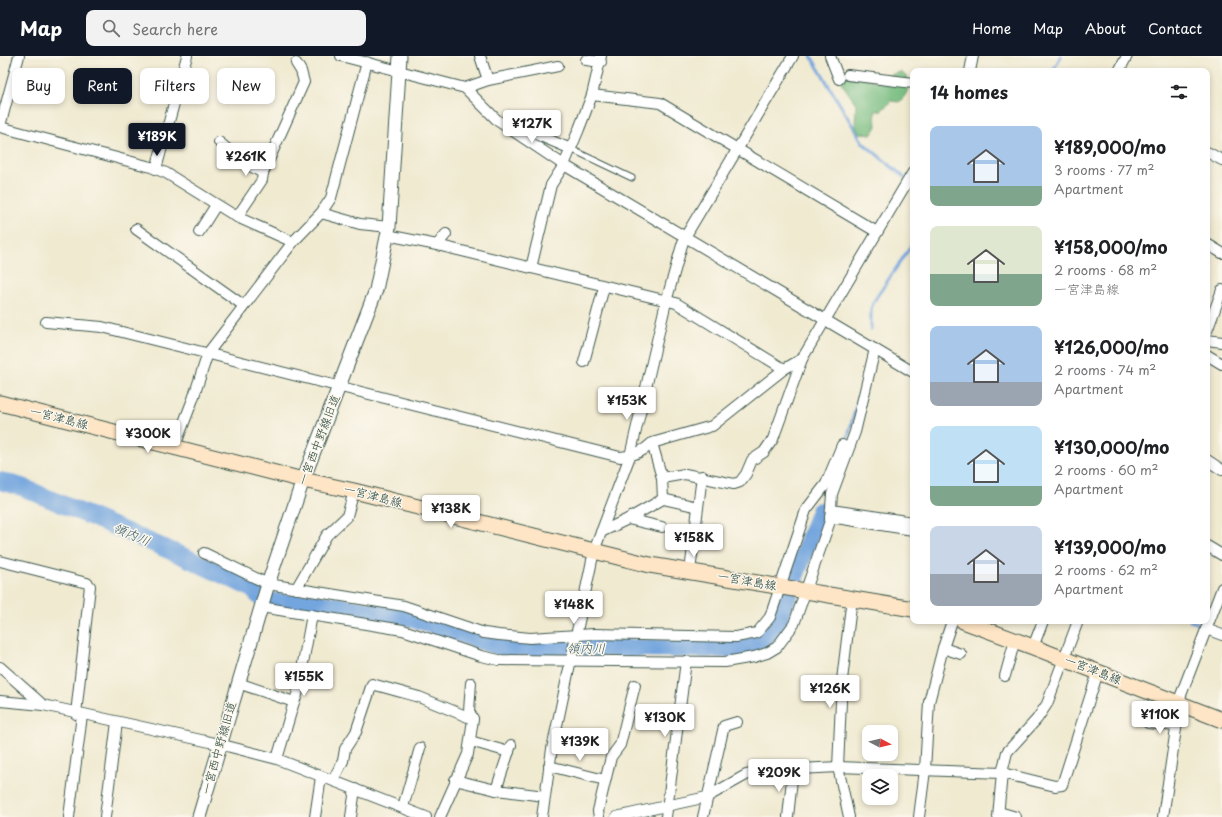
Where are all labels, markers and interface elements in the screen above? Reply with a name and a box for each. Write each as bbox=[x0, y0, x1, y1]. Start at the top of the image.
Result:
search box bbox=[86, 10, 366, 46]
text: Map bbox=[20, 14, 62, 42]
icon: search bbox=[100, 17, 122, 39]
text: Search here bbox=[132, 17, 218, 40]
text: Home bbox=[972, 18, 1011, 39]
text: Map bbox=[1033, 18, 1063, 39]
text: About bbox=[1085, 18, 1126, 39]
text: Contact bbox=[1148, 18, 1202, 39]
chip: Buy bbox=[12, 68, 65, 104]
chip: Rent bbox=[73, 68, 132, 104]
chip: Filters bbox=[140, 68, 209, 104]
chip: New bbox=[217, 68, 275, 104]
text: 14 homes bbox=[930, 79, 1008, 105]
icon: filters bbox=[1168, 81, 1190, 103]
pin: ¥127K bbox=[504, 110, 560, 144]
text: ¥127K bbox=[512, 113, 552, 132]
pin: ¥189K bbox=[129, 123, 185, 157]
text: ¥189K bbox=[137, 126, 177, 145]
text: ¥189,000/mo bbox=[1054, 134, 1166, 160]
icon: home bbox=[962, 142, 1010, 190]
pin: ¥261K bbox=[218, 143, 274, 177]
text: ¥261K bbox=[226, 146, 266, 165]
text: 3 rooms · 77 m² bbox=[1054, 160, 1155, 179]
text: Apartment bbox=[1054, 179, 1123, 198]
text: ¥158,000/mo bbox=[1054, 234, 1167, 260]
icon: home bbox=[962, 242, 1010, 290]
text: 2 rooms · 68 m² bbox=[1054, 260, 1157, 279]
text: 一宮津島線 bbox=[1054, 279, 1119, 298]
text: ¥126,000/mo bbox=[1054, 334, 1169, 360]
icon: home bbox=[962, 342, 1010, 390]
text: 2 rooms · 74 m² bbox=[1054, 360, 1156, 379]
text: Apartment bbox=[1054, 379, 1123, 398]
pin: ¥153K bbox=[599, 387, 655, 421]
text: ¥153K bbox=[607, 390, 647, 409]
street label: 一宮西中野線旧道 bbox=[292, 392, 344, 488]
street label: 一宮津島線 bbox=[28, 401, 91, 433]
pin: ¥300K bbox=[120, 420, 176, 454]
text: ¥300K bbox=[125, 423, 171, 442]
text: ¥130,000/mo bbox=[1054, 434, 1169, 460]
icon: home bbox=[962, 442, 1010, 490]
text: 2 rooms · 60 m² bbox=[1054, 460, 1159, 479]
street label: 一宮津島線 bbox=[342, 479, 405, 511]
text: Apartment bbox=[1054, 479, 1123, 498]
pin: ¥138K bbox=[423, 495, 479, 529]
text: ¥138K bbox=[431, 498, 471, 517]
water label: 領内川 bbox=[111, 517, 154, 550]
pin: ¥158K bbox=[666, 524, 722, 558]
text: ¥158K bbox=[674, 527, 714, 546]
text: ¥139,000/mo bbox=[1054, 534, 1166, 560]
icon: home bbox=[962, 542, 1010, 590]
text: 2 rooms · 62 m² bbox=[1054, 560, 1158, 579]
street label: 一宮津島線 bbox=[716, 566, 778, 594]
text: Apartment bbox=[1054, 579, 1123, 598]
pin: ¥148K bbox=[546, 591, 602, 625]
text: ¥148K bbox=[554, 594, 594, 613]
water label: 領内川 bbox=[566, 638, 606, 657]
street label: 一宮津島線 bbox=[1062, 650, 1125, 688]
pin: ¥155K bbox=[276, 663, 332, 697]
text: ¥155K bbox=[284, 666, 324, 685]
pin: ¥126K bbox=[802, 675, 858, 709]
text: ¥126K bbox=[809, 678, 851, 697]
street label: 一宮西中野線旧道 bbox=[196, 699, 240, 796]
pin: ¥110K bbox=[1132, 701, 1188, 735]
pin: ¥130K bbox=[637, 704, 693, 738]
text: ¥110K bbox=[1140, 704, 1180, 723]
text: ¥130K bbox=[644, 707, 686, 726]
north arrow bbox=[862, 725, 898, 761]
map controls bbox=[862, 725, 898, 805]
pin: ¥139K bbox=[552, 728, 608, 762]
text: ¥139K bbox=[560, 731, 600, 750]
pin: ¥209K bbox=[751, 759, 807, 793]
text: ¥209K bbox=[757, 762, 801, 781]
button: layers bbox=[862, 769, 898, 805]

